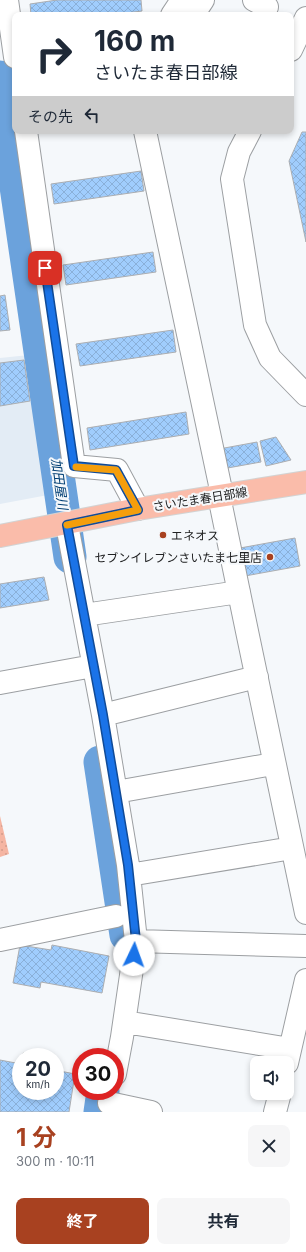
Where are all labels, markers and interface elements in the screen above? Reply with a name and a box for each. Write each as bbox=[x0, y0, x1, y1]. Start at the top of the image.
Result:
text: 160 m bbox=[94, 24, 175, 58]
icon: right bbox=[28, 28, 80, 80]
text: さいたま春日部線 bbox=[94, 62, 237, 83]
icon: left bbox=[81, 104, 103, 126]
text: その先 bbox=[28, 107, 73, 126]
pin bbox=[28, 251, 62, 285]
icon: arrive bbox=[34, 257, 56, 279]
water label: 加田屋川 bbox=[48, 457, 72, 513]
street label: さいたま春日部線 bbox=[152, 484, 248, 514]
place label: エネオス bbox=[171, 528, 219, 543]
marker: エネオス bbox=[158, 530, 168, 540]
place label: セブンイレブンさいたま七里店 bbox=[94, 550, 262, 565]
marker: セブンイレブンさいたま七里店 bbox=[265, 552, 275, 562]
position arrow bbox=[113, 934, 155, 976]
speed limit sign: 30 bbox=[72, 1048, 124, 1100]
map controls bbox=[250, 1056, 294, 1100]
button: sound bbox=[250, 1056, 294, 1100]
text: 20 bbox=[25, 1057, 51, 1081]
text: km/h bbox=[26, 1078, 50, 1090]
text: 1 分 bbox=[16, 1123, 56, 1152]
button: close bbox=[248, 1125, 290, 1167]
text: 300 m · 10:11 bbox=[16, 1153, 94, 1169]
button: 終了 bbox=[16, 1198, 149, 1244]
button: 共有 bbox=[157, 1198, 290, 1244]

